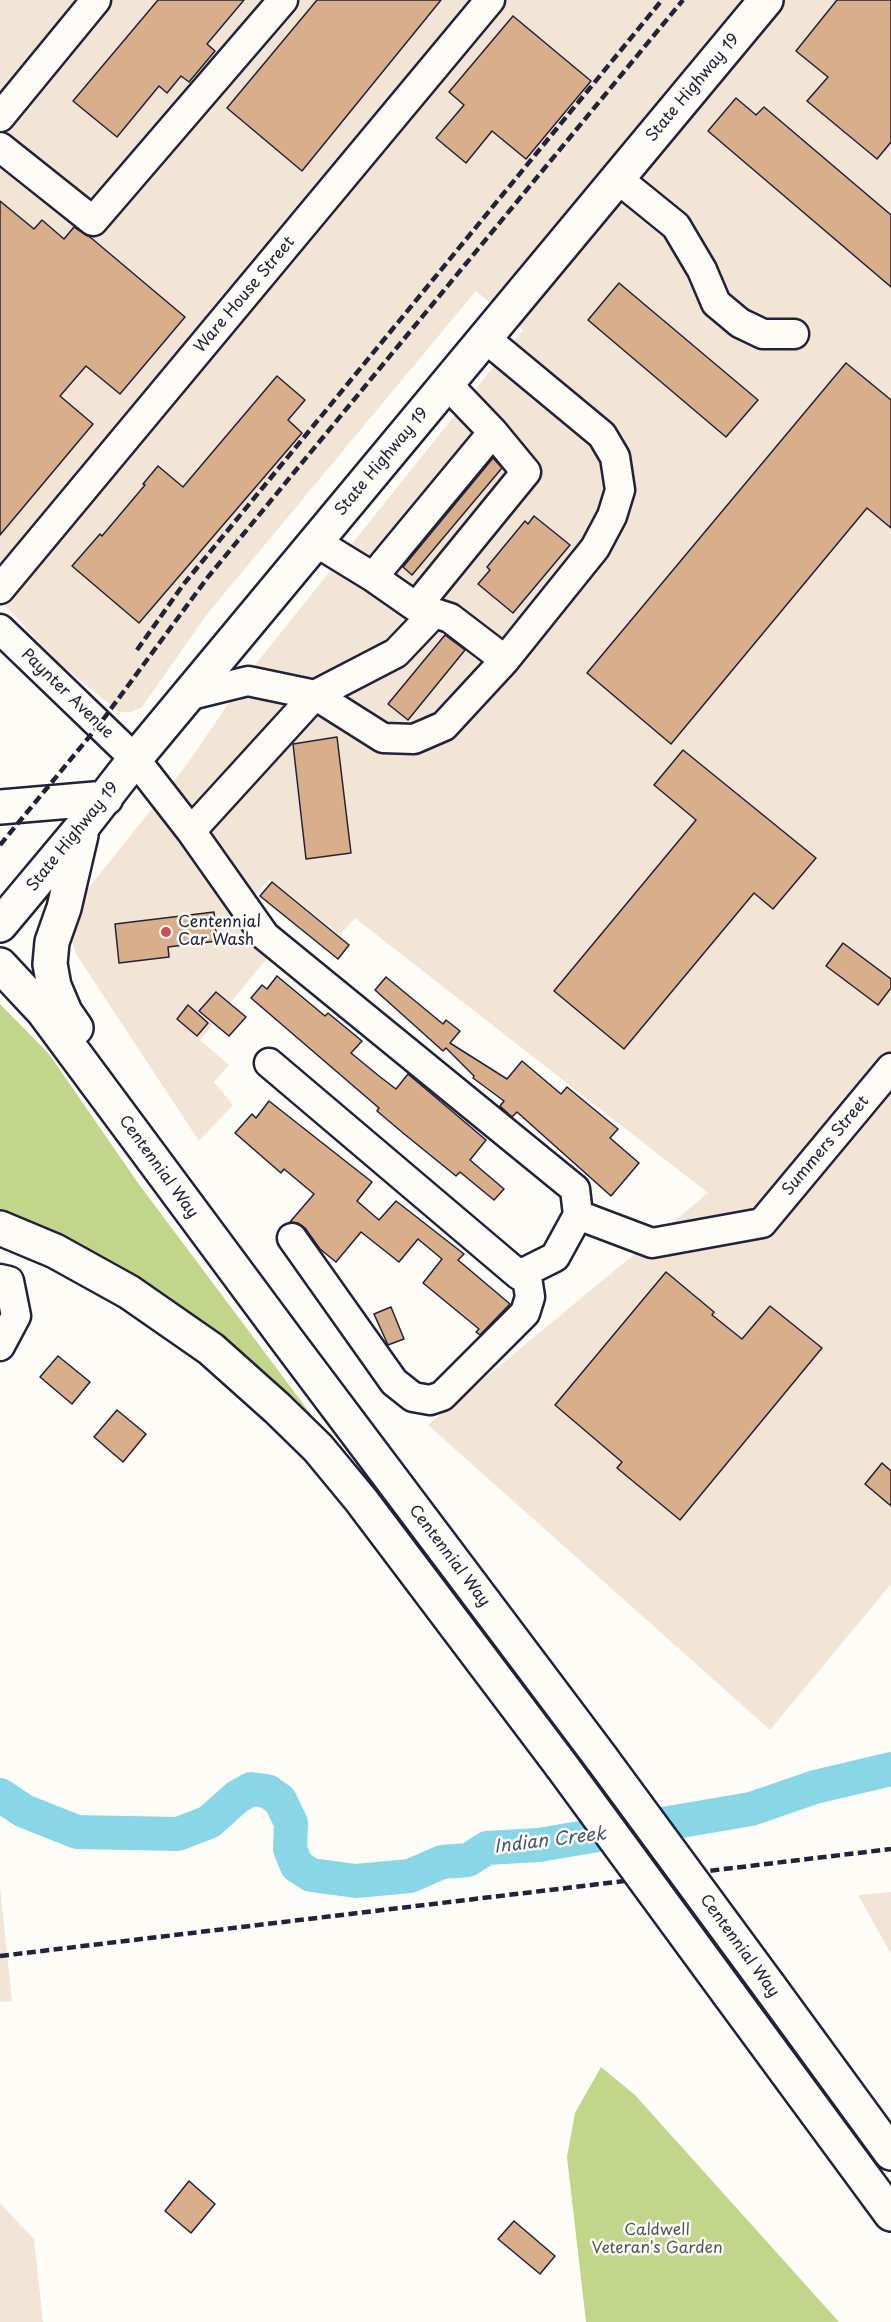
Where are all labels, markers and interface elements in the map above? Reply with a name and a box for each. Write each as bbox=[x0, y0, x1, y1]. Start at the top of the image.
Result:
street label: State Highway 19 bbox=[642, 30, 744, 146]
street label: Ware House Street bbox=[191, 233, 299, 357]
street label: State Highway 19 bbox=[331, 404, 433, 520]
street label: Paynter Avenue bbox=[17, 645, 117, 743]
street label: State Highway 19 bbox=[23, 778, 123, 896]
place label: Centennial Car Wash bbox=[178, 913, 261, 951]
marker: Centennial Car Wash bbox=[159, 925, 173, 939]
street label: Summers Street bbox=[779, 1092, 873, 1200]
street label: Centennial Way bbox=[114, 1112, 202, 1222]
street label: Centennial Way bbox=[404, 1501, 494, 1611]
water label: Indian Creek bbox=[493, 1823, 607, 1859]
street label: Centennial Way bbox=[695, 1891, 783, 2001]
park label: Caldwell Veteran's Garden bbox=[591, 2221, 723, 2259]

